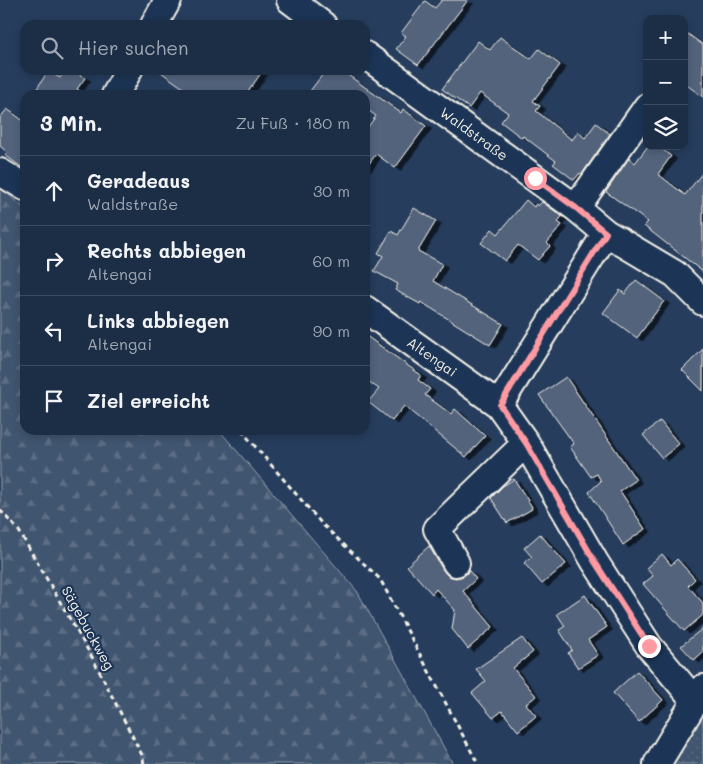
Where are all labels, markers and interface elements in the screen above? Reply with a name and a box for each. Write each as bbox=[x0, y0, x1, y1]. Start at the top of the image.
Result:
map controls bbox=[643, 15, 688, 150]
button: + bbox=[643, 15, 688, 60]
search box bbox=[20, 20, 370, 75]
icon: search bbox=[38, 34, 66, 62]
text: Hier suchen bbox=[78, 35, 189, 60]
button: − bbox=[643, 60, 688, 105]
street label: Waldstraße bbox=[436, 102, 512, 165]
button: layers bbox=[643, 105, 688, 150]
text: 3 Min. bbox=[40, 109, 103, 136]
text: Zu Fuß · 180 m bbox=[236, 112, 350, 133]
route start bbox=[524, 167, 547, 190]
text: Geradeaus bbox=[87, 168, 190, 193]
icon: ahead bbox=[40, 177, 68, 205]
text: 30 m bbox=[313, 180, 350, 201]
text: Waldstraße bbox=[87, 193, 178, 214]
text: Rechts abbiegen bbox=[87, 238, 246, 263]
icon: right bbox=[40, 247, 68, 275]
text: 60 m bbox=[313, 250, 350, 271]
text: Altengai bbox=[87, 263, 152, 284]
text: Links abbiegen bbox=[87, 308, 229, 333]
icon: left bbox=[40, 317, 68, 345]
text: 90 m bbox=[313, 320, 350, 341]
street label: Altengai bbox=[404, 332, 461, 381]
text: Altengai bbox=[87, 333, 152, 354]
icon: arrive bbox=[40, 387, 68, 415]
text: Ziel erreicht bbox=[87, 388, 210, 413]
street label: Sägebuckweg bbox=[58, 582, 119, 673]
route end bbox=[638, 635, 661, 658]

